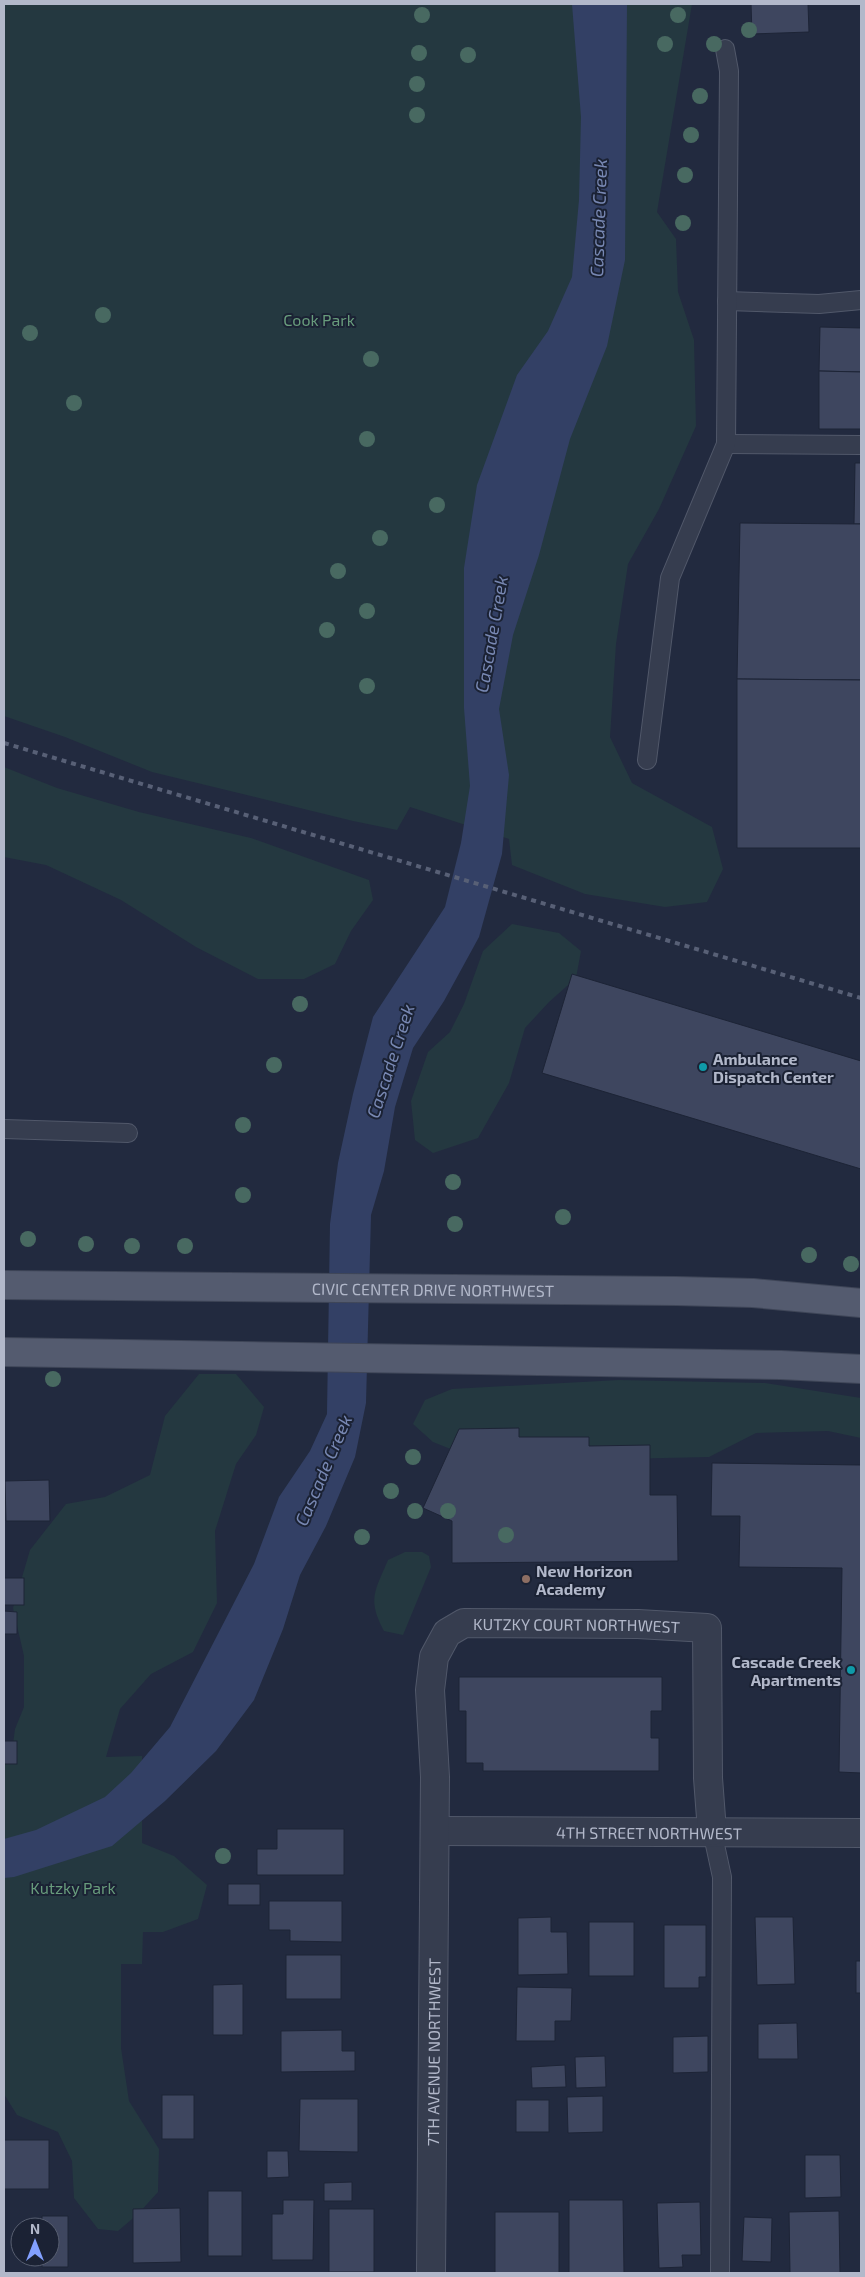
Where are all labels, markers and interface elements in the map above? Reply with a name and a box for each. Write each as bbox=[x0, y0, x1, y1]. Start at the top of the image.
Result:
water label: Cascade Creek bbox=[585, 158, 611, 278]
park label: Cook Park bbox=[283, 310, 355, 329]
water label: Cascade Creek bbox=[470, 574, 512, 694]
water label: Cascade Creek bbox=[361, 1001, 419, 1121]
place label: Ambulance Dispatch Center bbox=[713, 1049, 834, 1086]
marker: Ambulance Dispatch Center bbox=[697, 1061, 709, 1073]
street label: CIVIC CENTER DRIVE NORTHWEST bbox=[312, 1278, 554, 1299]
water label: Cascade Creek bbox=[290, 1411, 356, 1529]
place label: New Horizon Academy bbox=[536, 1561, 632, 1599]
marker: New Horizon Academy bbox=[520, 1573, 532, 1585]
street label: KUTZKY COURT NORTHWEST bbox=[473, 1614, 681, 1636]
place label: Cascade Creek Apartments bbox=[732, 1652, 841, 1689]
marker: Cascade Creek Apartments bbox=[845, 1664, 857, 1676]
street label: 4TH STREET NORTHWEST bbox=[556, 1822, 742, 1842]
park label: Kutzky Park bbox=[30, 1878, 116, 1897]
street label: 7TH AVENUE NORTHWEST bbox=[423, 1958, 443, 2146]
north arrow bbox=[10, 2217, 60, 2267]
text: N bbox=[30, 2220, 40, 2237]

